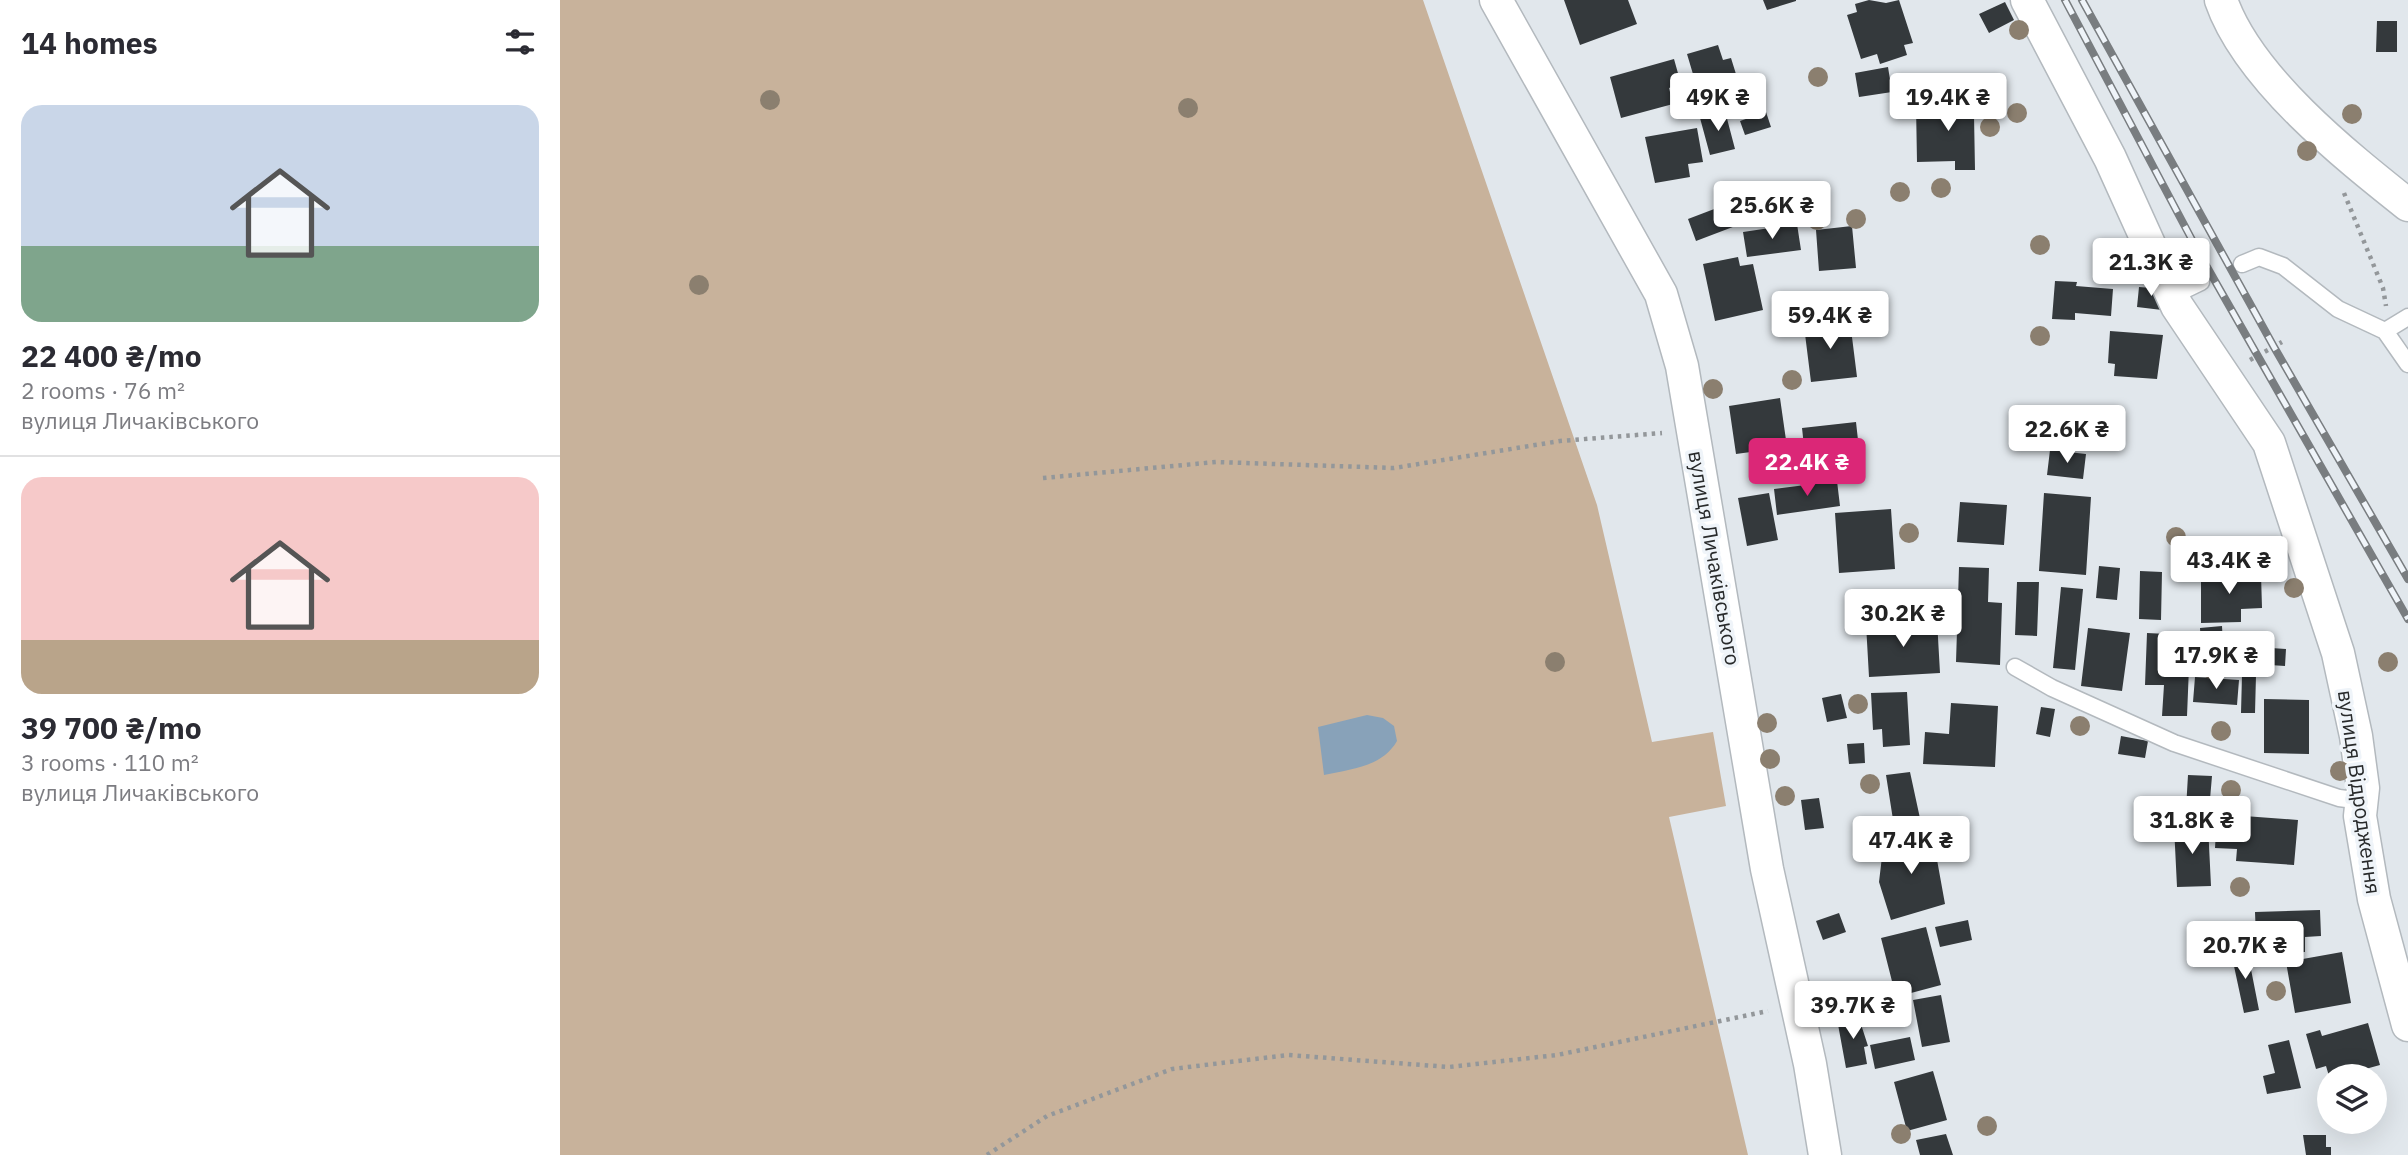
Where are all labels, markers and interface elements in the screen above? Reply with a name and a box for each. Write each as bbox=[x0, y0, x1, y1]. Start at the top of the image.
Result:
text: 14 homes bbox=[21, 23, 158, 62]
icon: filters bbox=[501, 23, 539, 61]
pin: 49K ₴ bbox=[1669, 74, 1767, 133]
pin: 19.4K ₴ bbox=[1883, 74, 2013, 133]
text: 49K ₴ bbox=[1686, 81, 1750, 111]
text: 19.4K ₴ bbox=[1906, 81, 1990, 111]
icon: home bbox=[217, 150, 343, 276]
pin: 25.6K ₴ bbox=[1707, 182, 1837, 241]
text: 25.6K ₴ bbox=[1730, 189, 1814, 219]
pin: 21.3K ₴ bbox=[2086, 238, 2216, 298]
text: 21.3K ₴ bbox=[2109, 246, 2193, 276]
pin: 59.4K ₴ bbox=[1765, 292, 1895, 351]
text: 59.4K ₴ bbox=[1788, 299, 1872, 329]
text: 22 400 ₴/mo bbox=[21, 336, 202, 375]
text: 2 rooms · 76 m² bbox=[21, 375, 185, 405]
text: вулиця Личаківського bbox=[21, 405, 259, 435]
pin: 22.6K ₴ bbox=[2002, 406, 2132, 465]
text: 22.6K ₴ bbox=[2025, 413, 2109, 443]
pin: 22.4K ₴ bbox=[1742, 438, 1872, 498]
text: 22.4K ₴ bbox=[1765, 446, 1849, 476]
street label: вулиця Личаківського bbox=[1682, 449, 1748, 667]
icon: home bbox=[217, 522, 343, 648]
pin: 43.4K ₴ bbox=[2164, 536, 2294, 596]
text: 43.4K ₴ bbox=[2187, 544, 2271, 574]
pin: 30.2K ₴ bbox=[1838, 590, 1968, 649]
text: 30.2K ₴ bbox=[1861, 597, 1945, 627]
pin: 17.9K ₴ bbox=[2151, 632, 2281, 691]
text: 17.9K ₴ bbox=[2174, 639, 2258, 669]
street label: вулиця Відродження bbox=[2332, 688, 2388, 896]
text: 39 700 ₴/mo bbox=[21, 708, 202, 747]
text: 3 rooms · 110 m² bbox=[21, 747, 199, 777]
text: вулиця Личаківського bbox=[21, 777, 259, 807]
pin: 31.8K ₴ bbox=[2127, 796, 2257, 856]
text: 31.8K ₴ bbox=[2150, 804, 2234, 834]
pin: 47.4K ₴ bbox=[1846, 816, 1976, 876]
text: 47.4K ₴ bbox=[1869, 824, 1953, 854]
pin: 20.7K ₴ bbox=[2180, 922, 2310, 981]
text: 20.7K ₴ bbox=[2203, 929, 2287, 959]
pin: 39.7K ₴ bbox=[1788, 982, 1918, 1041]
text: 39.7K ₴ bbox=[1811, 989, 1895, 1019]
map controls bbox=[2317, 1064, 2387, 1134]
button: layers bbox=[2317, 1064, 2387, 1134]

